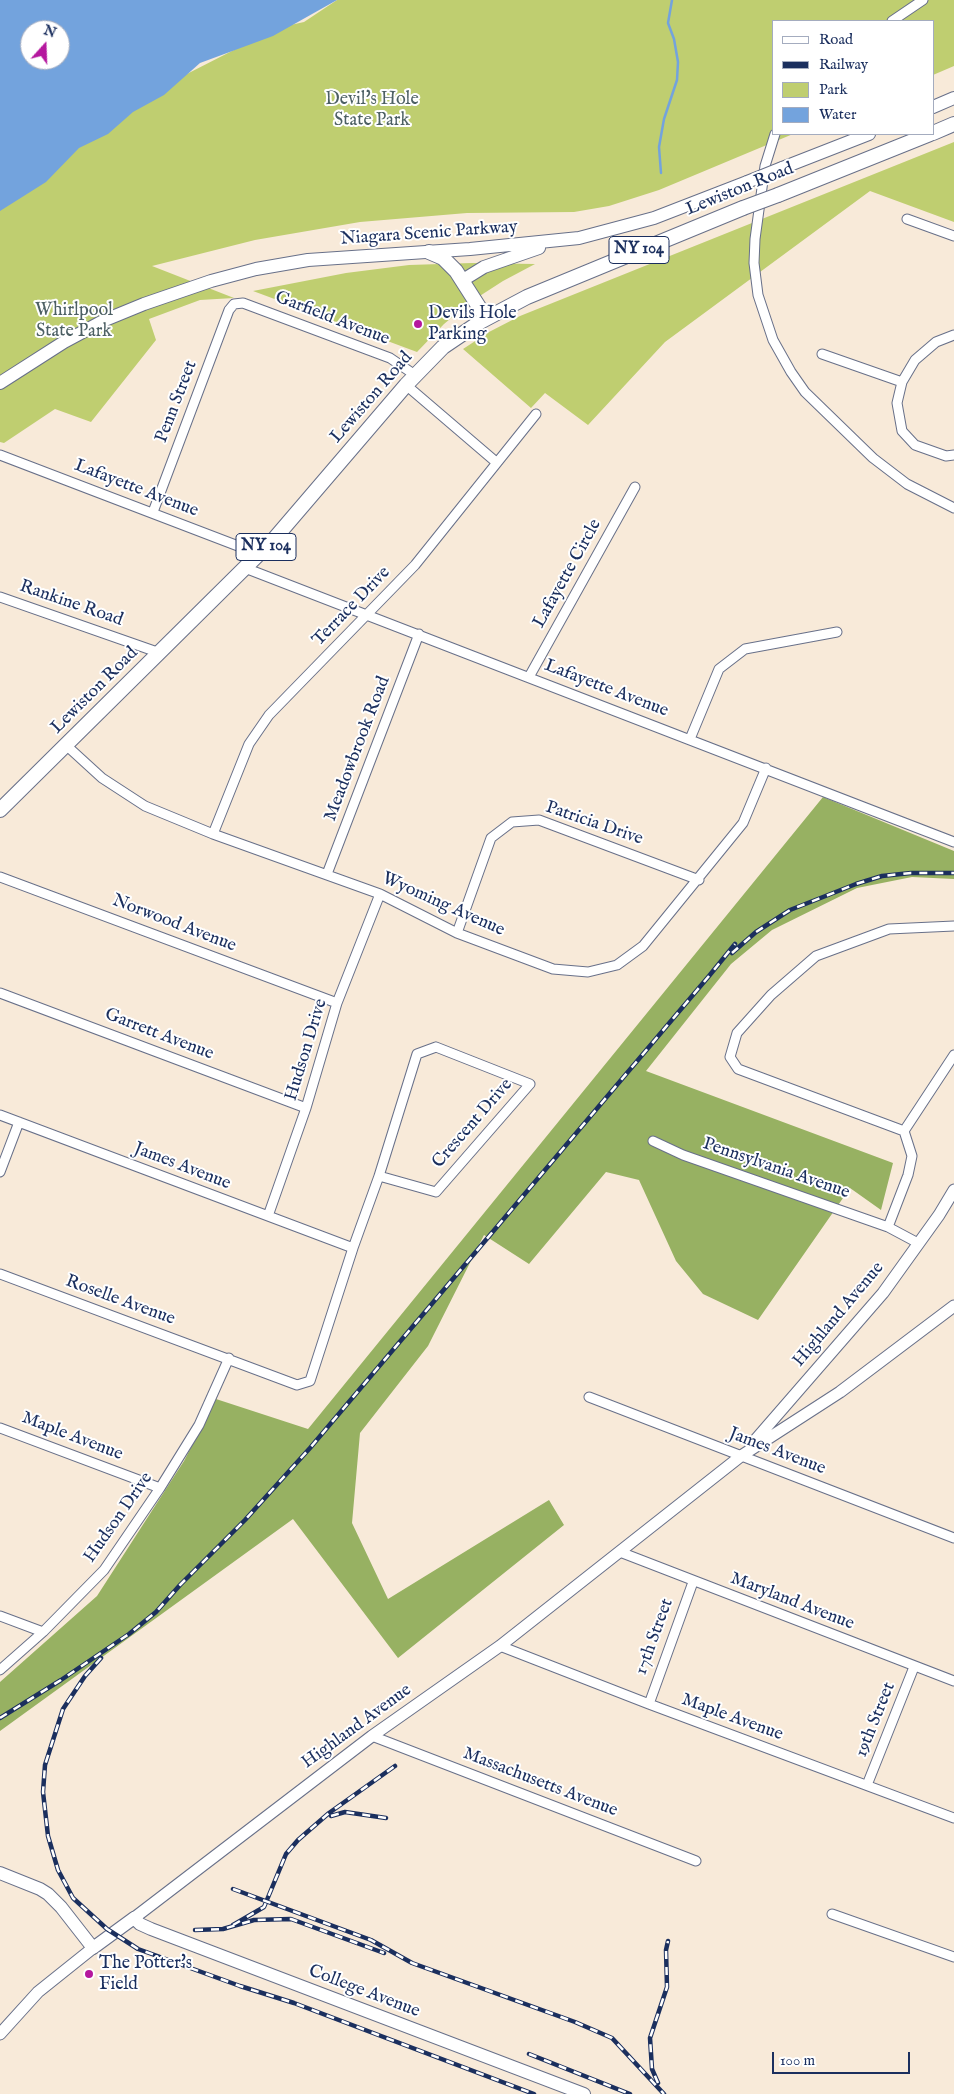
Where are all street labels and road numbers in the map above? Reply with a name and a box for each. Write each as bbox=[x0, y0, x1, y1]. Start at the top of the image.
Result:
street label: Lewiston Road bbox=[683, 159, 797, 221]
street label: Niagara Scenic Parkway bbox=[340, 217, 518, 251]
road number: NY 104 bbox=[609, 236, 669, 264]
street label: Garfield Avenue bbox=[272, 287, 392, 351]
street label: Lewiston Road bbox=[326, 348, 418, 448]
street label: Penn Street bbox=[151, 358, 203, 446]
street label: Lafayette Avenue bbox=[71, 455, 201, 523]
street label: Lafayette Circle bbox=[529, 516, 607, 632]
road number: NY 104 bbox=[236, 534, 296, 560]
street label: Terrace Drive bbox=[309, 563, 395, 651]
street label: Rankine Road bbox=[16, 576, 126, 632]
street label: Lewiston Road bbox=[47, 643, 143, 739]
street label: Lafayette Avenue bbox=[541, 655, 671, 723]
street label: Meadowbrook Road bbox=[320, 673, 396, 825]
street label: Patricia Drive bbox=[542, 797, 646, 851]
street label: Wyoming Avenue bbox=[378, 868, 508, 942]
street label: Norwood Avenue bbox=[109, 890, 239, 958]
street label: Hudson Drive bbox=[281, 996, 333, 1104]
street label: Garrett Avenue bbox=[102, 1004, 216, 1066]
street label: Crescent Drive bbox=[428, 1075, 518, 1173]
street label: Pennsylvania Avenue bbox=[700, 1134, 852, 1204]
street label: James Avenue bbox=[131, 1139, 233, 1195]
street label: Highland Avenue bbox=[789, 1258, 889, 1372]
street label: Roselle Avenue bbox=[62, 1271, 178, 1331]
street label: Maple Avenue bbox=[18, 1408, 126, 1466]
street label: James Avenue bbox=[726, 1424, 828, 1480]
street label: Hudson Drive bbox=[80, 1469, 158, 1567]
street label: Maryland Avenue bbox=[727, 1568, 857, 1636]
street label: 17th Street bbox=[631, 1596, 679, 1678]
street label: 19th Street bbox=[851, 1679, 901, 1761]
street label: Highland Avenue bbox=[298, 1680, 416, 1774]
street label: Maple Avenue bbox=[678, 1690, 786, 1746]
street label: Massachusetts Avenue bbox=[460, 1744, 620, 1822]
street label: College Avenue bbox=[305, 1961, 423, 2023]

